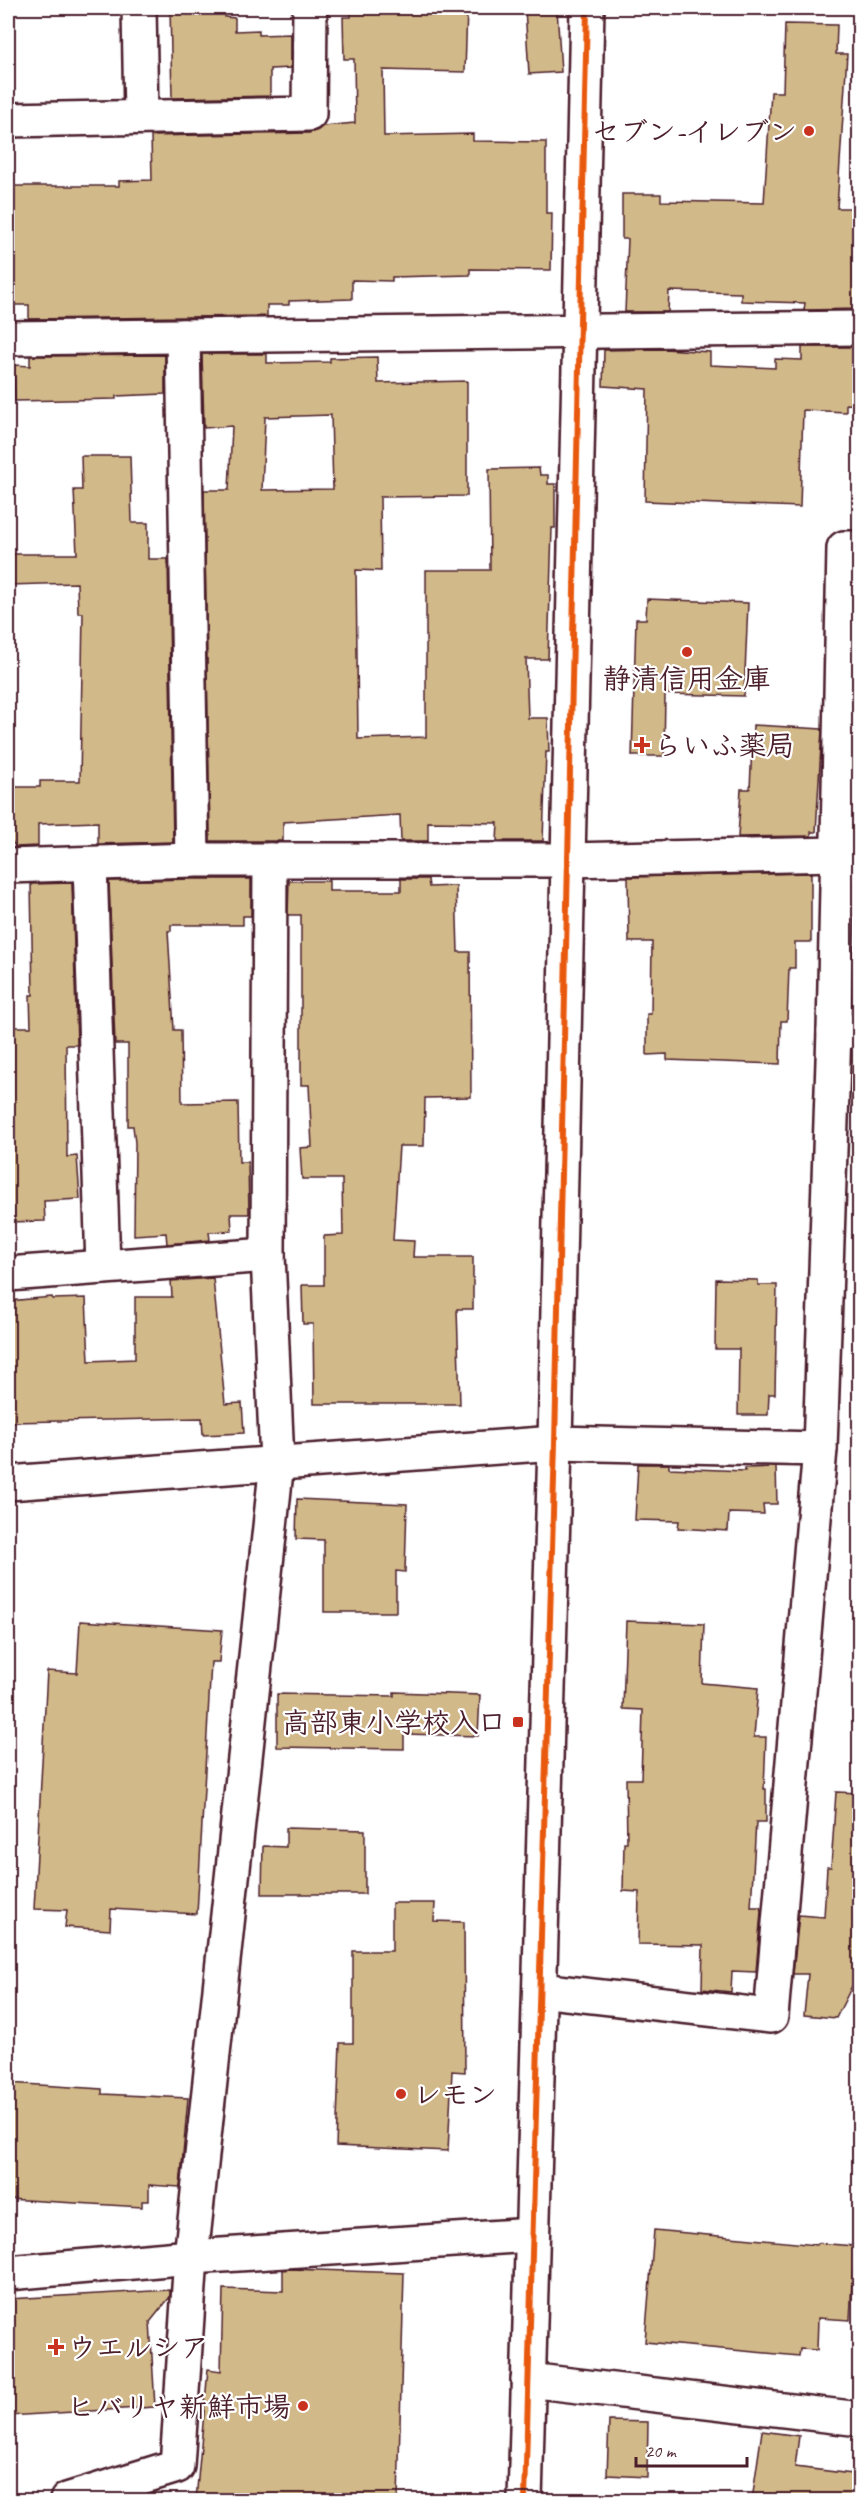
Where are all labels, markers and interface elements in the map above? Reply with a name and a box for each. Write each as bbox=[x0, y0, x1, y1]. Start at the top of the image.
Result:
place label: セブン-イレブン bbox=[592, 114, 797, 149]
marker: セブン-イレブン bbox=[802, 124, 816, 138]
marker: 静清信用金庫 bbox=[680, 645, 694, 659]
place label: 静清信用金庫 bbox=[603, 661, 771, 696]
place label: らいふ薬局 bbox=[654, 728, 795, 763]
marker: らいふ薬局 bbox=[635, 738, 649, 752]
place label: 高部東小学校入口 bbox=[282, 1705, 506, 1740]
marker: 高部東小学校入口 bbox=[511, 1715, 525, 1729]
place label: レモン bbox=[413, 2077, 497, 2112]
marker: レモン bbox=[394, 2087, 408, 2101]
place label: ウエルシア bbox=[68, 2330, 209, 2365]
marker: ウエルシア bbox=[49, 2340, 63, 2354]
place label: ヒバリヤ新鮮市場 bbox=[67, 2389, 291, 2424]
marker: ヒバリヤ新鮮市場 bbox=[296, 2399, 310, 2413]
scale bar bbox=[636, 2430, 747, 2468]
text: 20 m bbox=[645, 2440, 678, 2462]

